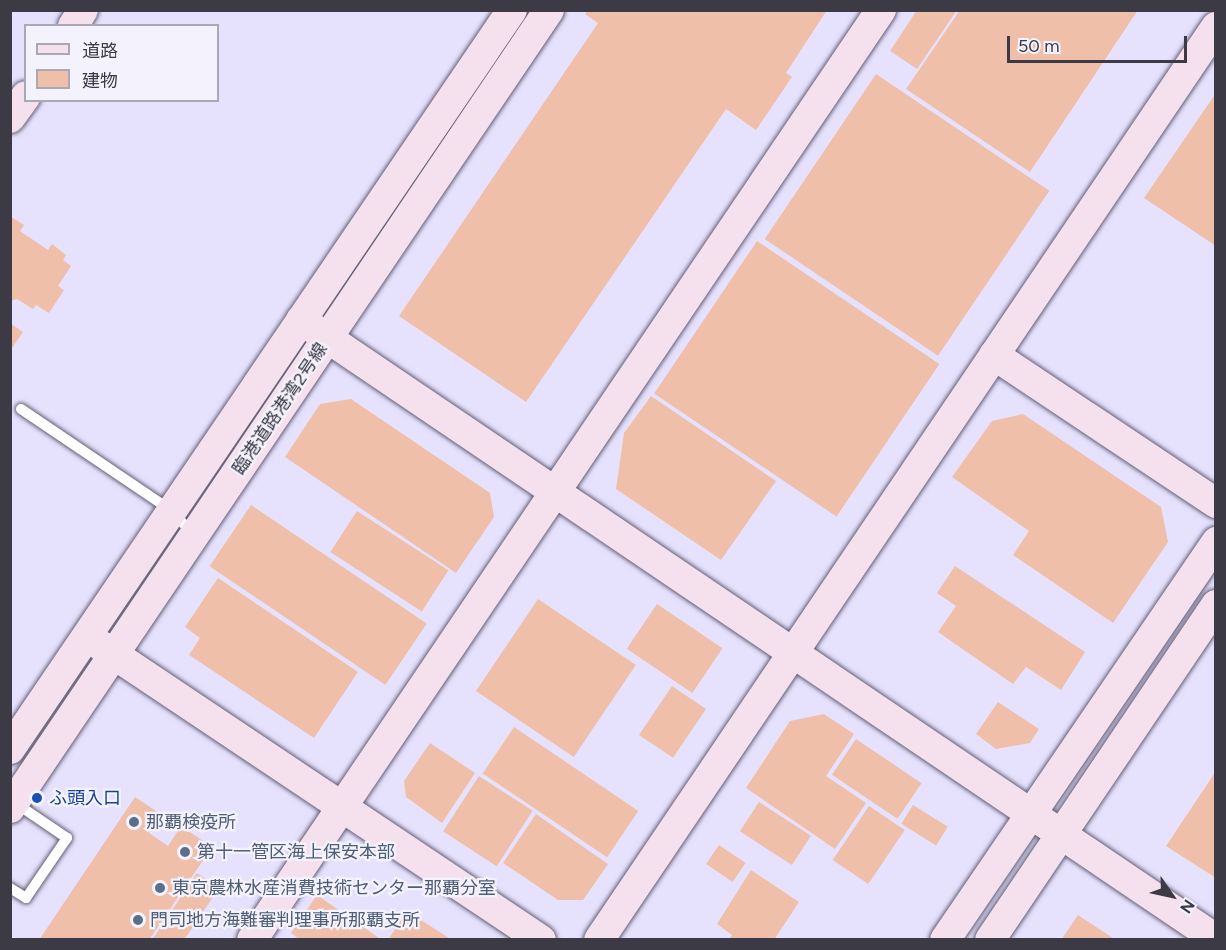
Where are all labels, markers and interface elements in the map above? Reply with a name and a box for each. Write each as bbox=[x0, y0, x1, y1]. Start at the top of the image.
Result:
legend bbox=[24, 24, 219, 102]
scale bar bbox=[1010, 24, 1190, 62]
text: 50 m bbox=[1018, 35, 1060, 57]
text: 道路 bbox=[82, 40, 118, 62]
text: 建物 bbox=[82, 70, 118, 92]
street label: 臨港道路港湾2号線 bbox=[228, 339, 332, 479]
place label: ふ頭入口 bbox=[49, 787, 121, 809]
marker: ふ頭入口 bbox=[30, 791, 44, 805]
place label: 那覇検疫所 bbox=[146, 811, 236, 833]
marker: 那覇検疫所 bbox=[127, 815, 141, 829]
place label: 第十一管区海上保安本部 bbox=[197, 841, 395, 863]
marker: 第十一管区海上保安本部 bbox=[178, 845, 192, 859]
north arrow bbox=[1142, 866, 1202, 926]
place label: 東京農林水産消費技術センター那覇分室 bbox=[172, 877, 496, 899]
marker: 東京農林水産消費技術センター那覇分室 bbox=[153, 881, 167, 895]
text: N bbox=[1176, 896, 1199, 917]
place label: 門司地方海難審判理事所那覇支所 bbox=[150, 909, 420, 931]
marker: 門司地方海難審判理事所那覇支所 bbox=[131, 913, 145, 927]

